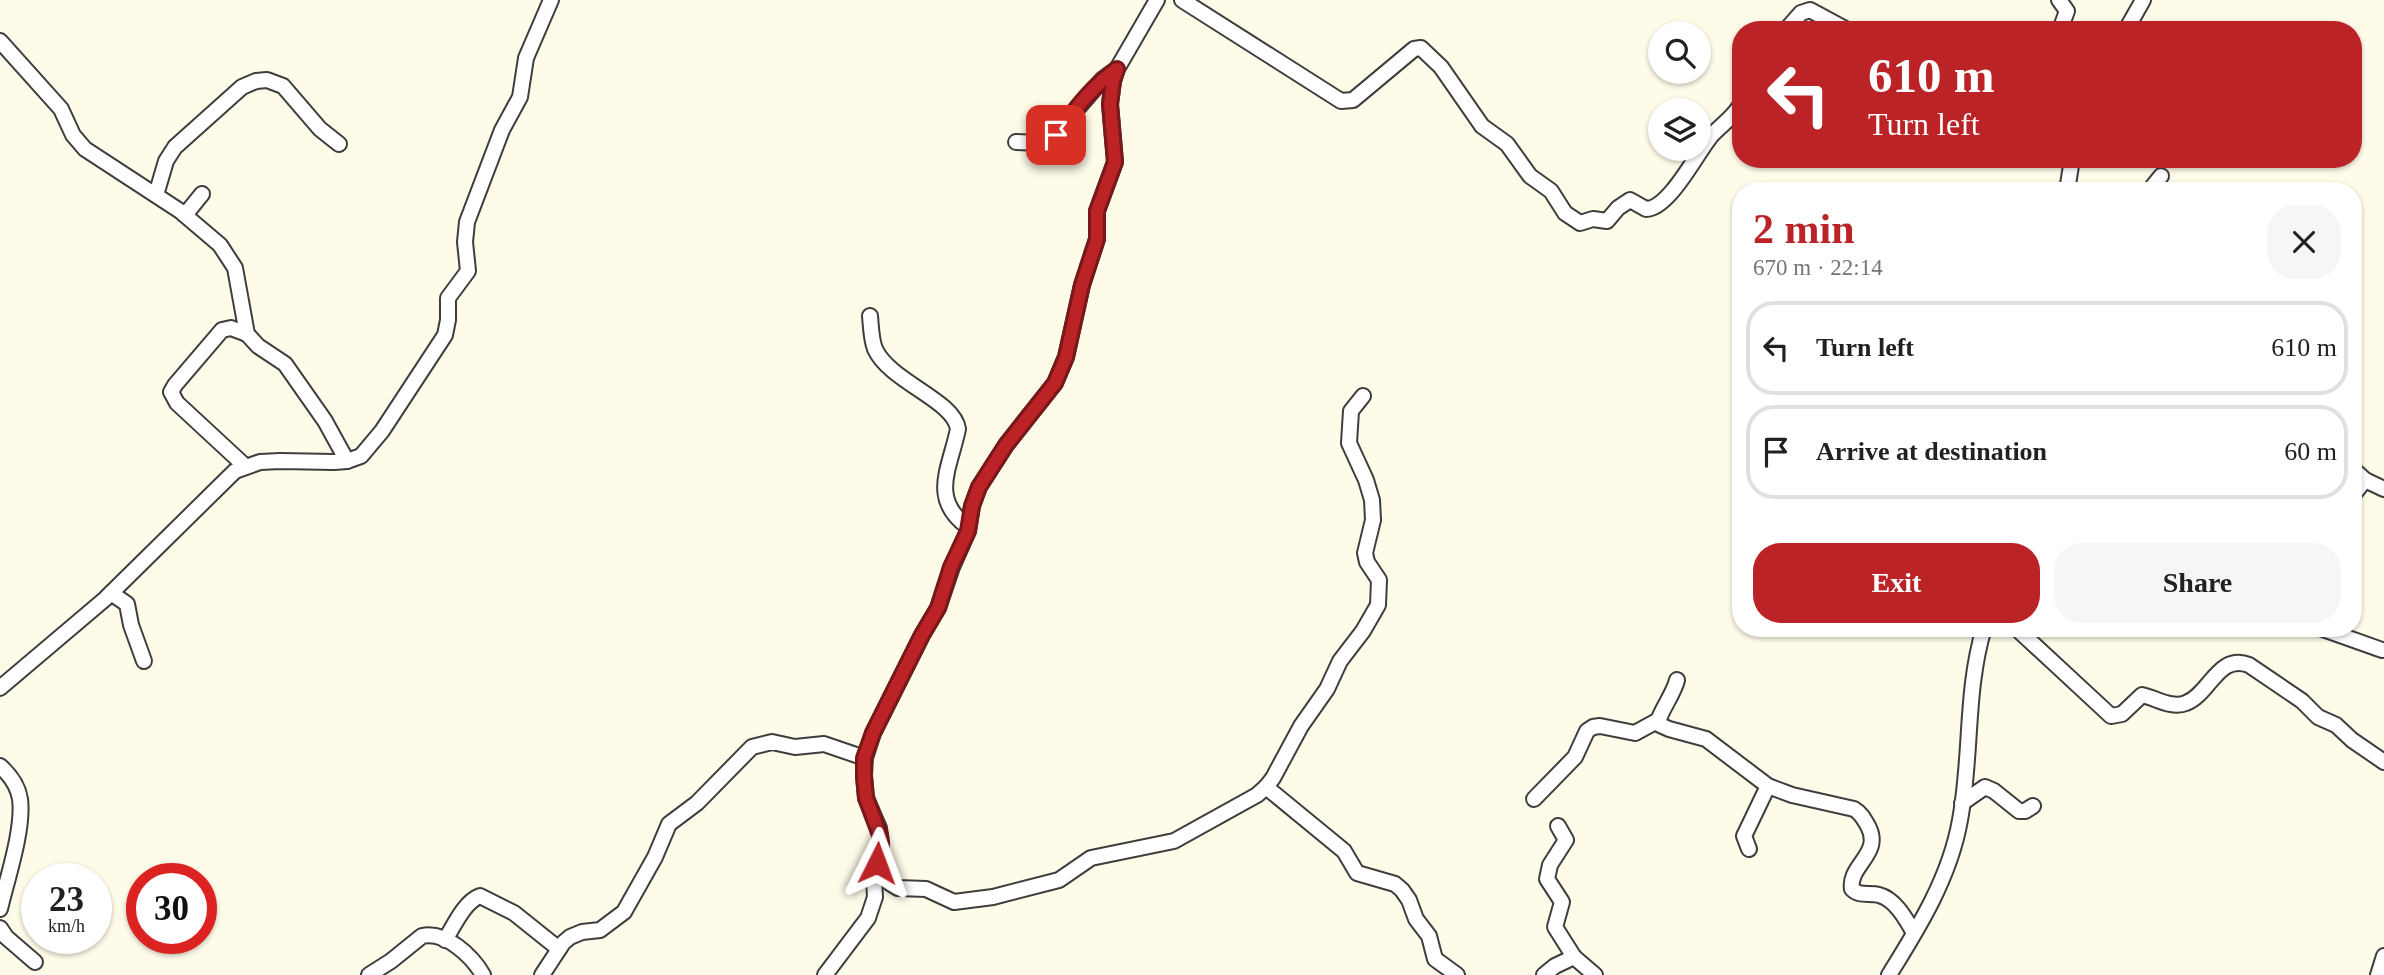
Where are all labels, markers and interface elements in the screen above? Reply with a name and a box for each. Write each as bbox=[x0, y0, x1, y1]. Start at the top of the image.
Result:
map controls bbox=[1648, 21, 1711, 161]
button: search bbox=[1648, 21, 1711, 84]
text: 610 m bbox=[1868, 48, 1995, 103]
icon: left bbox=[1753, 49, 1844, 140]
button: layers bbox=[1648, 98, 1711, 161]
pin bbox=[1026, 105, 1086, 165]
text: Turn left bbox=[1868, 106, 1980, 142]
icon: arrive bbox=[1037, 116, 1075, 154]
button: close bbox=[2267, 205, 2341, 279]
text: 2 min bbox=[1753, 206, 1855, 252]
text: 670 m · 22:14 bbox=[1753, 255, 1883, 280]
icon: left bbox=[1757, 329, 1795, 367]
text: Turn left bbox=[1816, 333, 1914, 362]
text: 610 m bbox=[2271, 333, 2337, 362]
icon: arrive bbox=[1757, 433, 1795, 471]
text: Arrive at destination bbox=[1816, 437, 2047, 466]
text: 60 m bbox=[2284, 437, 2337, 466]
button: Exit bbox=[1753, 543, 2040, 623]
button: Share bbox=[2054, 543, 2341, 623]
position arrow bbox=[840, 826, 914, 900]
speed limit sign: 30 bbox=[126, 863, 217, 954]
text: 23 bbox=[49, 880, 84, 919]
text: km/h bbox=[48, 916, 85, 936]

